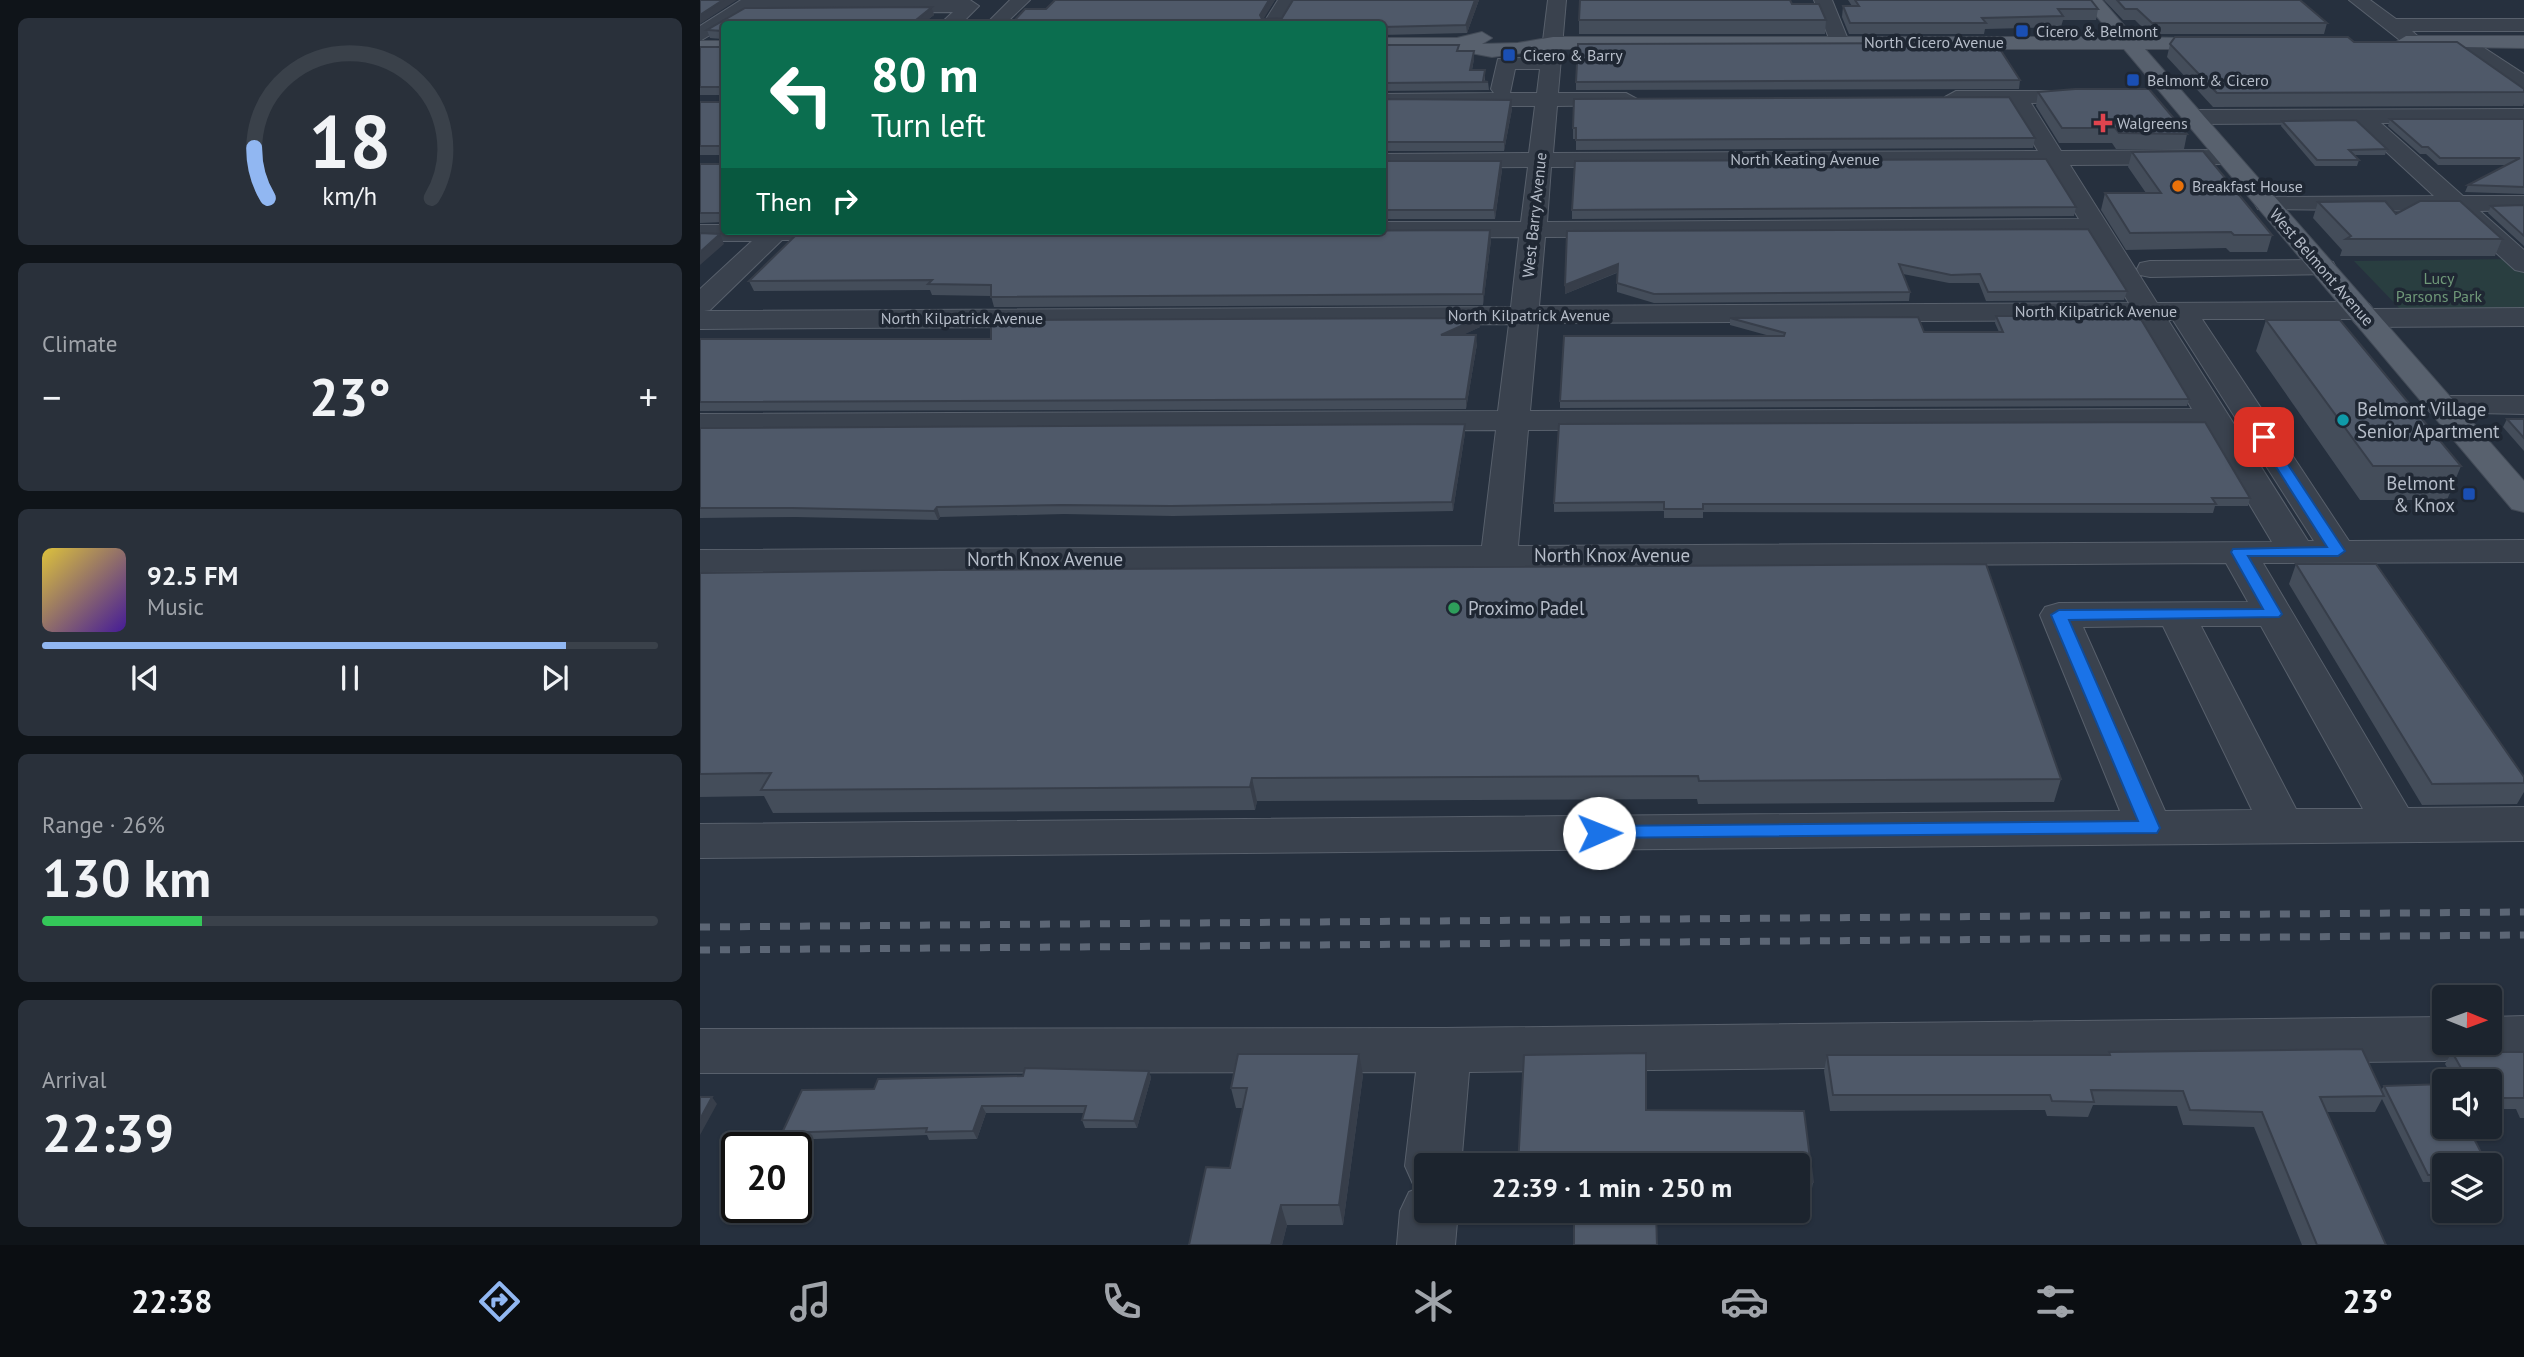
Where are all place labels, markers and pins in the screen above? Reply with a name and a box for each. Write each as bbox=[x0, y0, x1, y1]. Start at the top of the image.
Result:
place label: Cicero & Belmont bbox=[2036, 21, 2158, 41]
marker: Cicero & Belmont bbox=[2014, 23, 2030, 39]
place label: Cicero & Barry bbox=[1523, 45, 1623, 65]
marker: Cicero & Barry bbox=[1501, 47, 1517, 63]
place label: Belmont & Cicero bbox=[2147, 70, 2269, 90]
marker: Belmont & Cicero bbox=[2125, 72, 2141, 88]
place label: Walgreens bbox=[2117, 113, 2188, 133]
marker: Walgreens bbox=[2095, 115, 2111, 131]
place label: Breakfast House bbox=[2192, 176, 2303, 196]
marker: Breakfast House bbox=[2170, 178, 2186, 194]
place label: Belmont Village Senior Apartment bbox=[2357, 397, 2500, 443]
pin bbox=[2234, 407, 2294, 467]
marker: Belmont Village Senior Apartment bbox=[2335, 412, 2351, 428]
place label: Belmont & Knox bbox=[2386, 471, 2456, 517]
marker: Belmont & Knox bbox=[2461, 486, 2477, 502]
place label: Proximo Padel bbox=[1468, 596, 1585, 620]
marker: Proximo Padel bbox=[1446, 600, 1462, 616]

